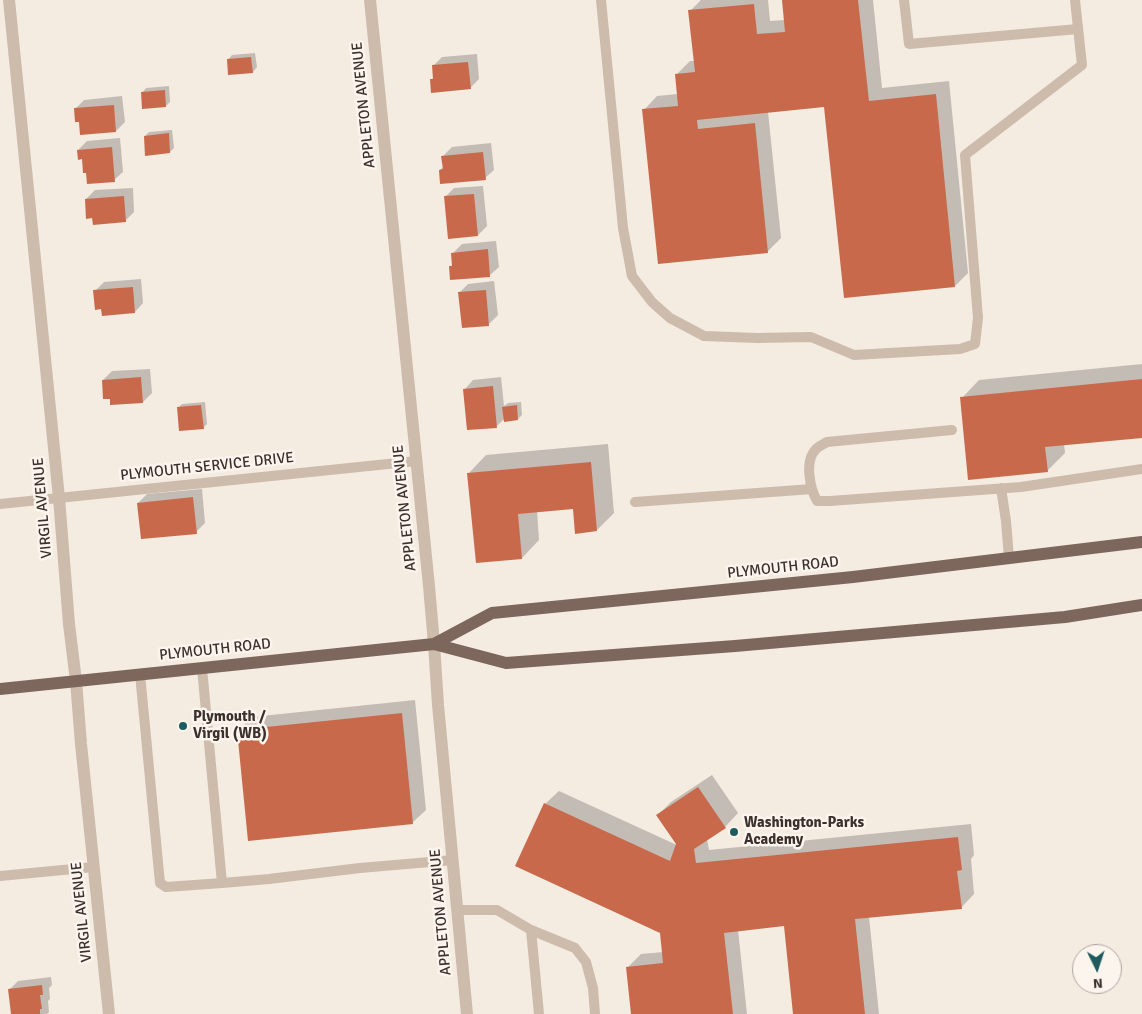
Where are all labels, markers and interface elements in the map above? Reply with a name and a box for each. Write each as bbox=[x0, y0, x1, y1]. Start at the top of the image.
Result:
street label: APPLETON AVENUE bbox=[348, 41, 380, 169]
street label: APPLETON AVENUE bbox=[389, 444, 421, 572]
street label: PLYMOUTH SERVICE DRIVE bbox=[119, 449, 295, 485]
street label: VIRGIL AVENUE bbox=[30, 457, 56, 559]
street label: PLYMOUTH ROAD bbox=[726, 553, 840, 583]
street label: PLYMOUTH ROAD bbox=[158, 635, 272, 665]
place label: Plymouth / Virgil (WB) bbox=[193, 708, 267, 743]
marker: Plymouth / Virgil (WB) bbox=[177, 720, 189, 732]
place label: Washington-Parks Academy bbox=[744, 814, 864, 849]
marker: Washington-Parks Academy bbox=[728, 826, 740, 838]
street label: APPLETON AVENUE bbox=[427, 848, 455, 976]
street label: VIRGIL AVENUE bbox=[68, 861, 96, 963]
north arrow bbox=[1072, 944, 1122, 994]
text: N bbox=[1093, 975, 1103, 992]

